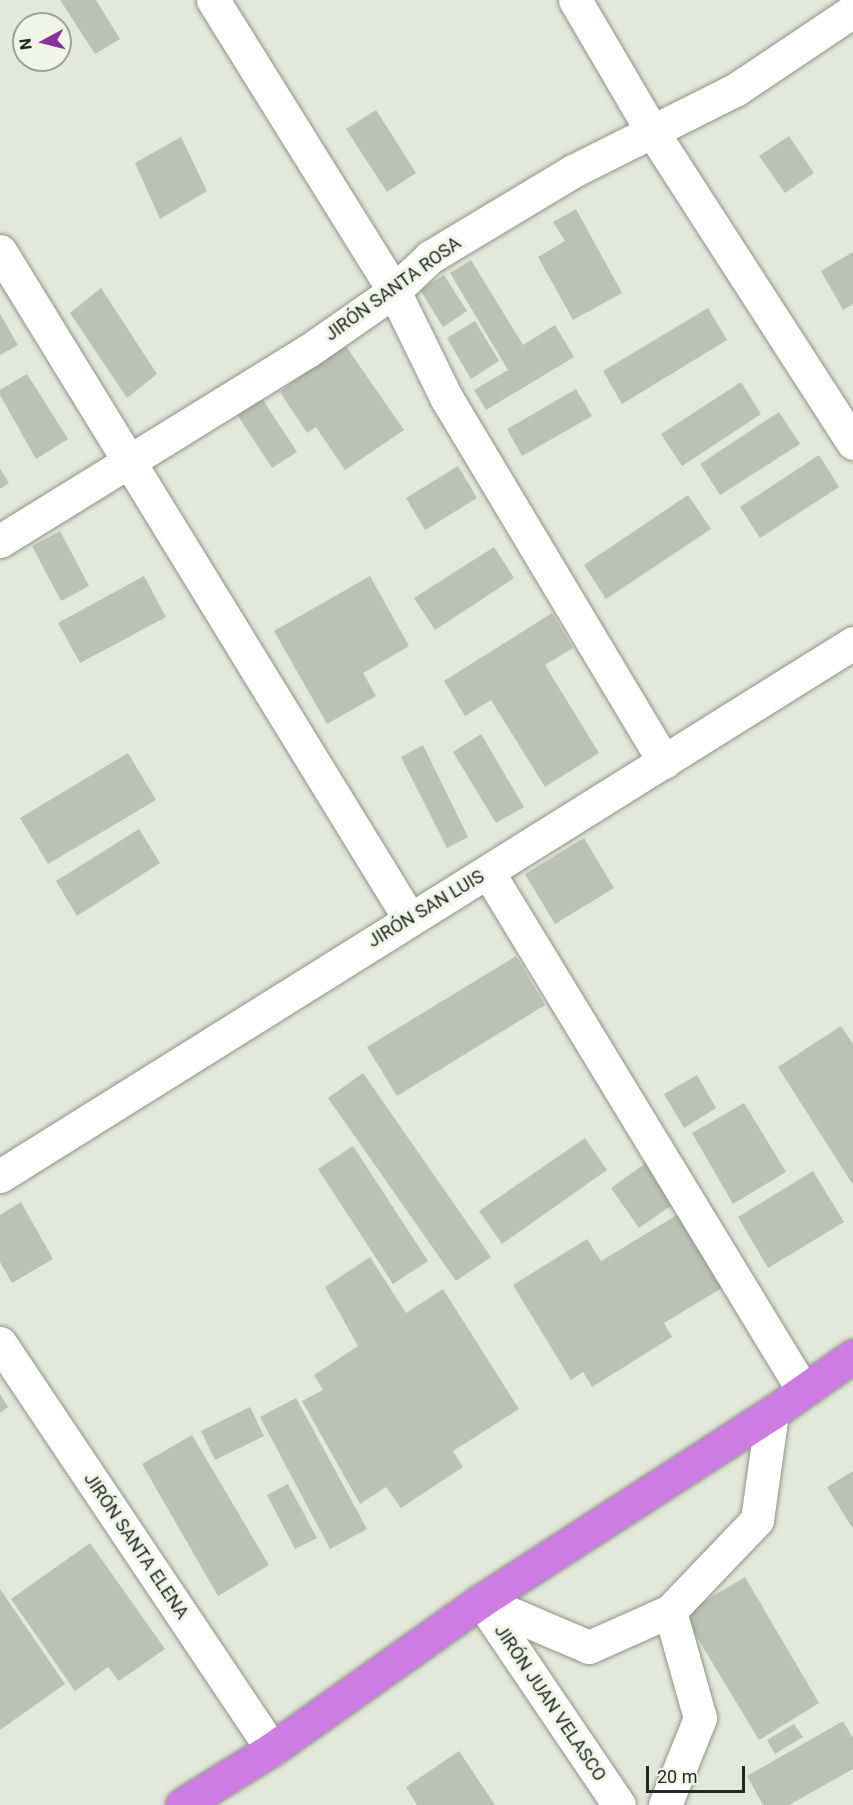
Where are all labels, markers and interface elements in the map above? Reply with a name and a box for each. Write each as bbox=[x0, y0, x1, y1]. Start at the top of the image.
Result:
north arrow bbox=[12, 12, 72, 72]
text: N bbox=[16, 37, 36, 51]
street label: JIRÓN SANTA ROSA bbox=[321, 232, 465, 346]
street label: JIRÓN SAN LUIS bbox=[364, 866, 488, 952]
street label: JIRÓN SANTA ELENA bbox=[79, 1469, 193, 1623]
street label: JIRÓN JUAN VELASCO bbox=[490, 1621, 610, 1785]
scale bar bbox=[649, 1754, 748, 1792]
text: 20 m bbox=[657, 1766, 697, 1787]

